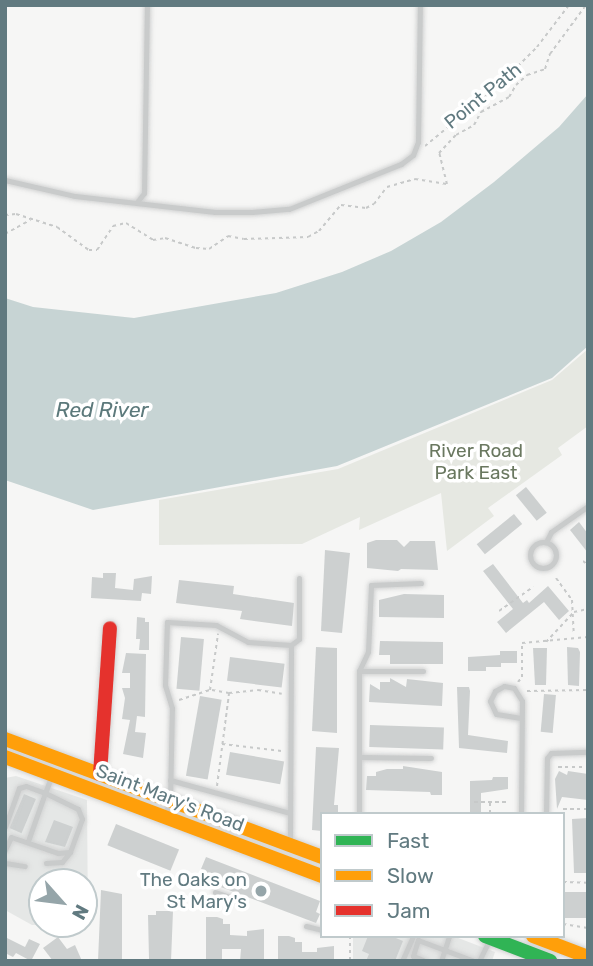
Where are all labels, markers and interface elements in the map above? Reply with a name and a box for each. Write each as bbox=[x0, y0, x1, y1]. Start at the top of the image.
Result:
street label: Point Path bbox=[440, 58, 526, 134]
water label: Red River bbox=[56, 397, 148, 423]
park label: River Road Park East bbox=[429, 440, 523, 484]
street label: Saint Mary's Road bbox=[93, 759, 247, 837]
legend bbox=[320, 812, 565, 938]
text: Fast bbox=[387, 828, 429, 853]
text: Slow bbox=[387, 863, 434, 888]
north arrow bbox=[28, 868, 98, 938]
place label: The Oaks on St Mary's bbox=[140, 869, 247, 913]
marker: The Oaks on St Mary's bbox=[253, 883, 269, 899]
text: Jam bbox=[387, 898, 431, 923]
text: N bbox=[67, 901, 94, 924]

